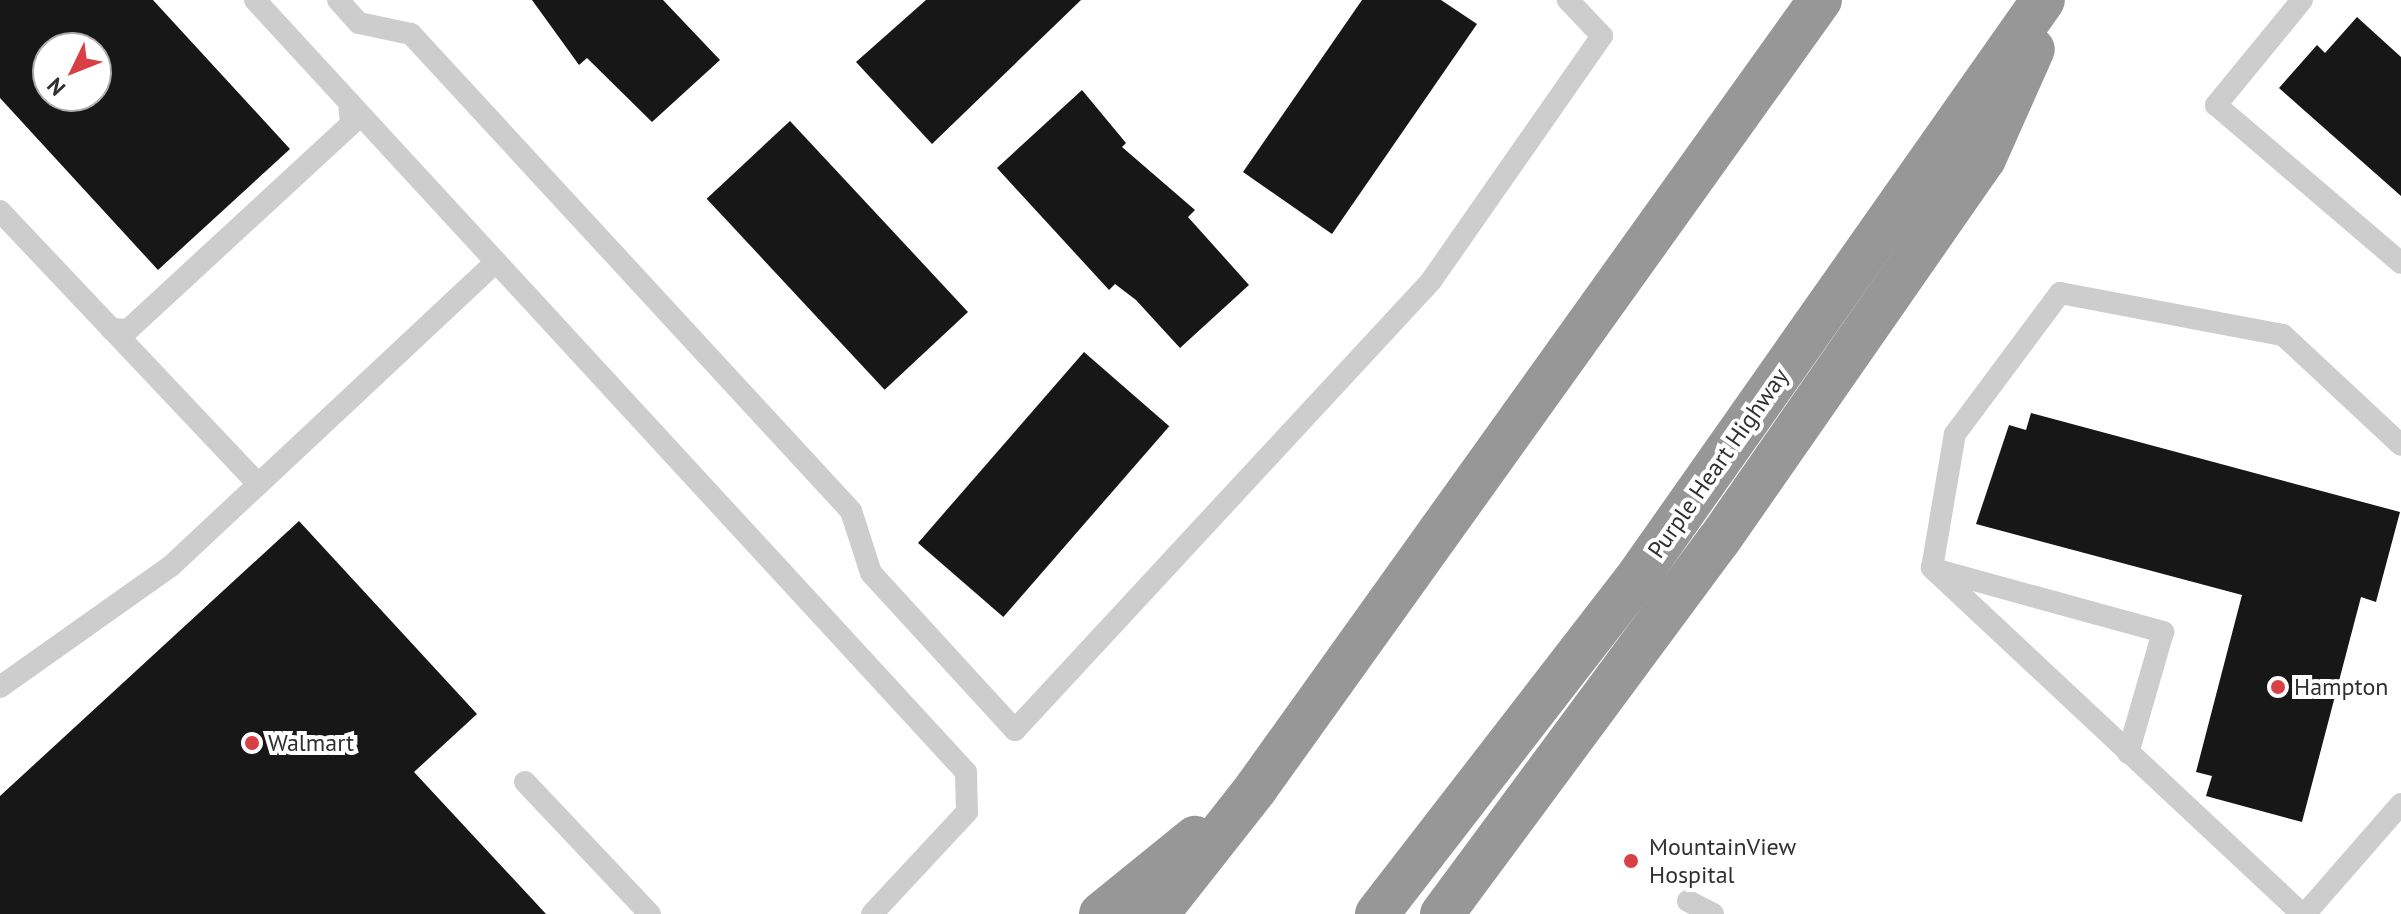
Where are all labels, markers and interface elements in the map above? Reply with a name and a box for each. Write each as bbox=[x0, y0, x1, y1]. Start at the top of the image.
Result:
north arrow bbox=[32, 32, 112, 112]
text: N bbox=[41, 72, 71, 102]
street label: Purple Heart Highway bbox=[1642, 362, 1794, 564]
place label: Hampton bbox=[2294, 673, 2388, 701]
marker: Hampton bbox=[2269, 678, 2287, 696]
place label: Walmart bbox=[268, 729, 354, 757]
marker: Walmart bbox=[243, 734, 261, 752]
place label: MountainView Hospital bbox=[1649, 833, 1796, 889]
marker: MountainView Hospital bbox=[1620, 850, 1642, 872]

